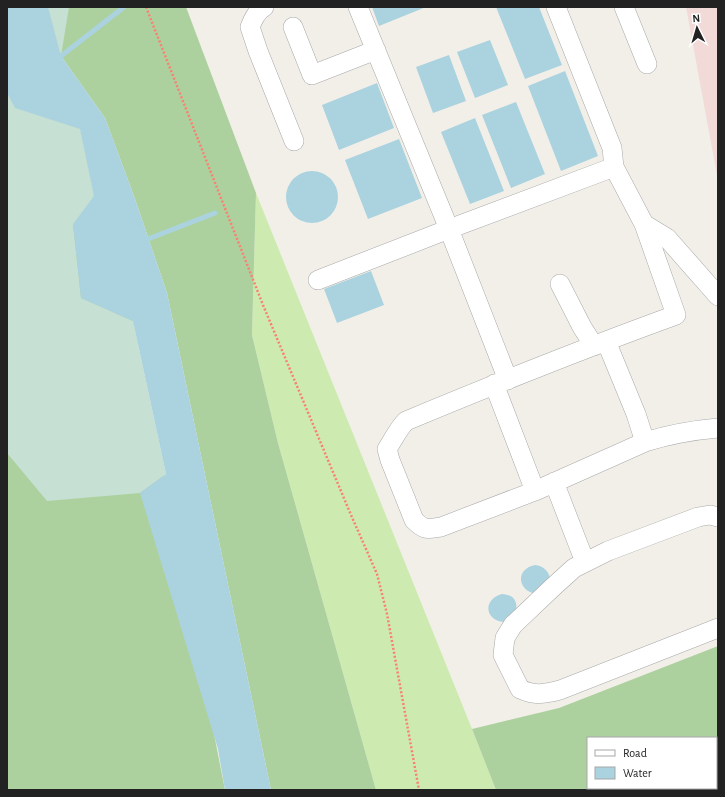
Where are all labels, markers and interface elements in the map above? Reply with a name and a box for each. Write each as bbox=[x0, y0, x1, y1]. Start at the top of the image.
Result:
north arrow bbox=[677, 8, 717, 48]
text: N bbox=[692, 13, 700, 24]
legend bbox=[587, 737, 717, 789]
text: Road bbox=[623, 747, 647, 759]
text: Water bbox=[623, 767, 652, 779]

